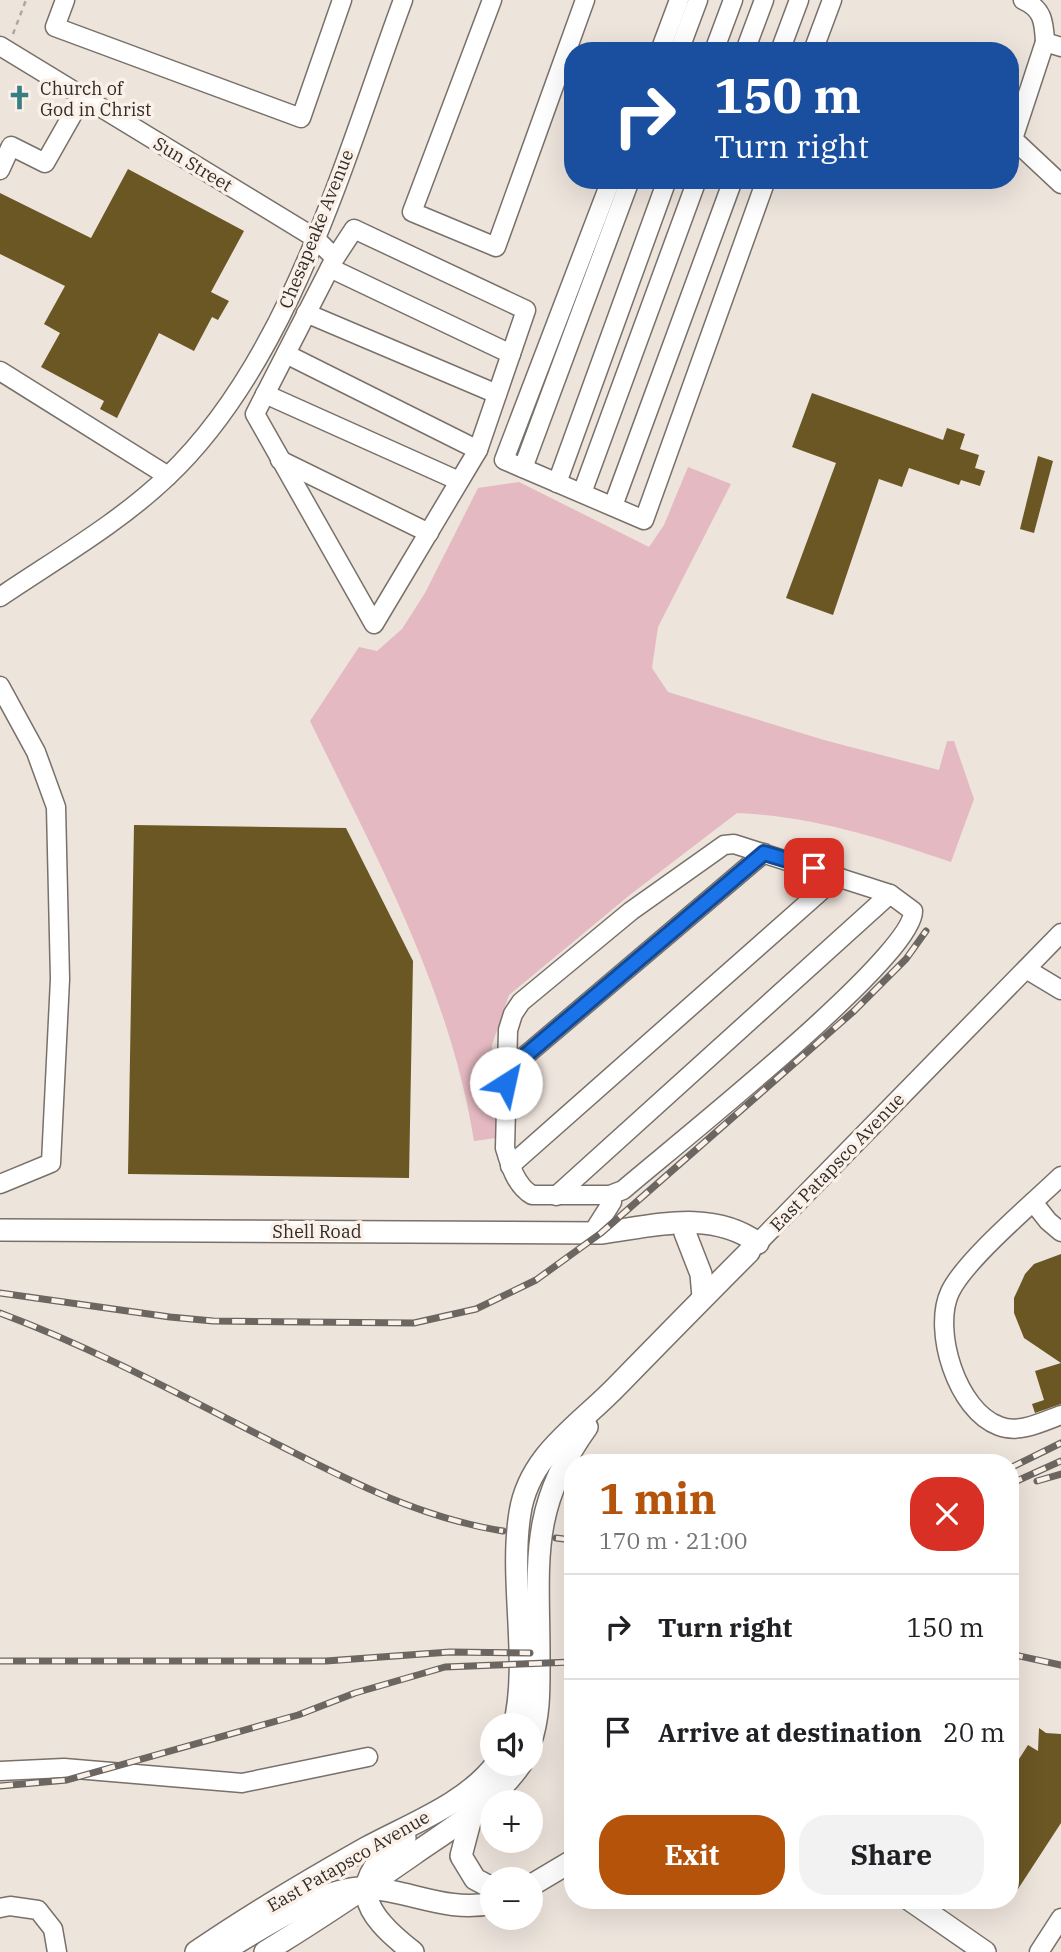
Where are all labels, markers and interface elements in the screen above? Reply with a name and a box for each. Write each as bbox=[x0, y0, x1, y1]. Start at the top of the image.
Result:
text: 150 m bbox=[714, 63, 861, 126]
icon: right bbox=[599, 70, 690, 161]
place label: Church of God in Christ bbox=[40, 77, 151, 121]
church icon: Church of God in Christ bbox=[6, 84, 34, 112]
text: Turn right bbox=[714, 125, 869, 167]
street label: Sun Street bbox=[149, 131, 237, 197]
street label: Chesapeake Avenue bbox=[274, 146, 358, 312]
pin bbox=[784, 838, 844, 898]
icon: arrive bbox=[795, 849, 833, 887]
position arrow bbox=[469, 1046, 543, 1120]
street label: East Patapsco Avenue bbox=[765, 1088, 909, 1236]
street label: Shell Road bbox=[272, 1220, 362, 1243]
text: 1 min bbox=[599, 1471, 717, 1526]
button: close bbox=[910, 1477, 984, 1551]
text: 170 m · 21:00 bbox=[599, 1525, 748, 1555]
icon: right bbox=[599, 1608, 637, 1646]
text: Turn right bbox=[658, 1610, 792, 1644]
text: 150 m bbox=[906, 1610, 984, 1644]
map controls bbox=[480, 1713, 543, 1930]
button: sound bbox=[480, 1713, 543, 1776]
icon: arrive bbox=[599, 1713, 637, 1751]
text: Arrive at destination bbox=[658, 1715, 922, 1749]
text: 20 m bbox=[943, 1715, 1005, 1749]
button: + bbox=[480, 1790, 543, 1853]
street label: East Patapsco Avenue bbox=[263, 1805, 433, 1917]
button: Exit bbox=[599, 1815, 785, 1895]
button: Share bbox=[799, 1815, 984, 1895]
button: − bbox=[480, 1867, 543, 1930]

